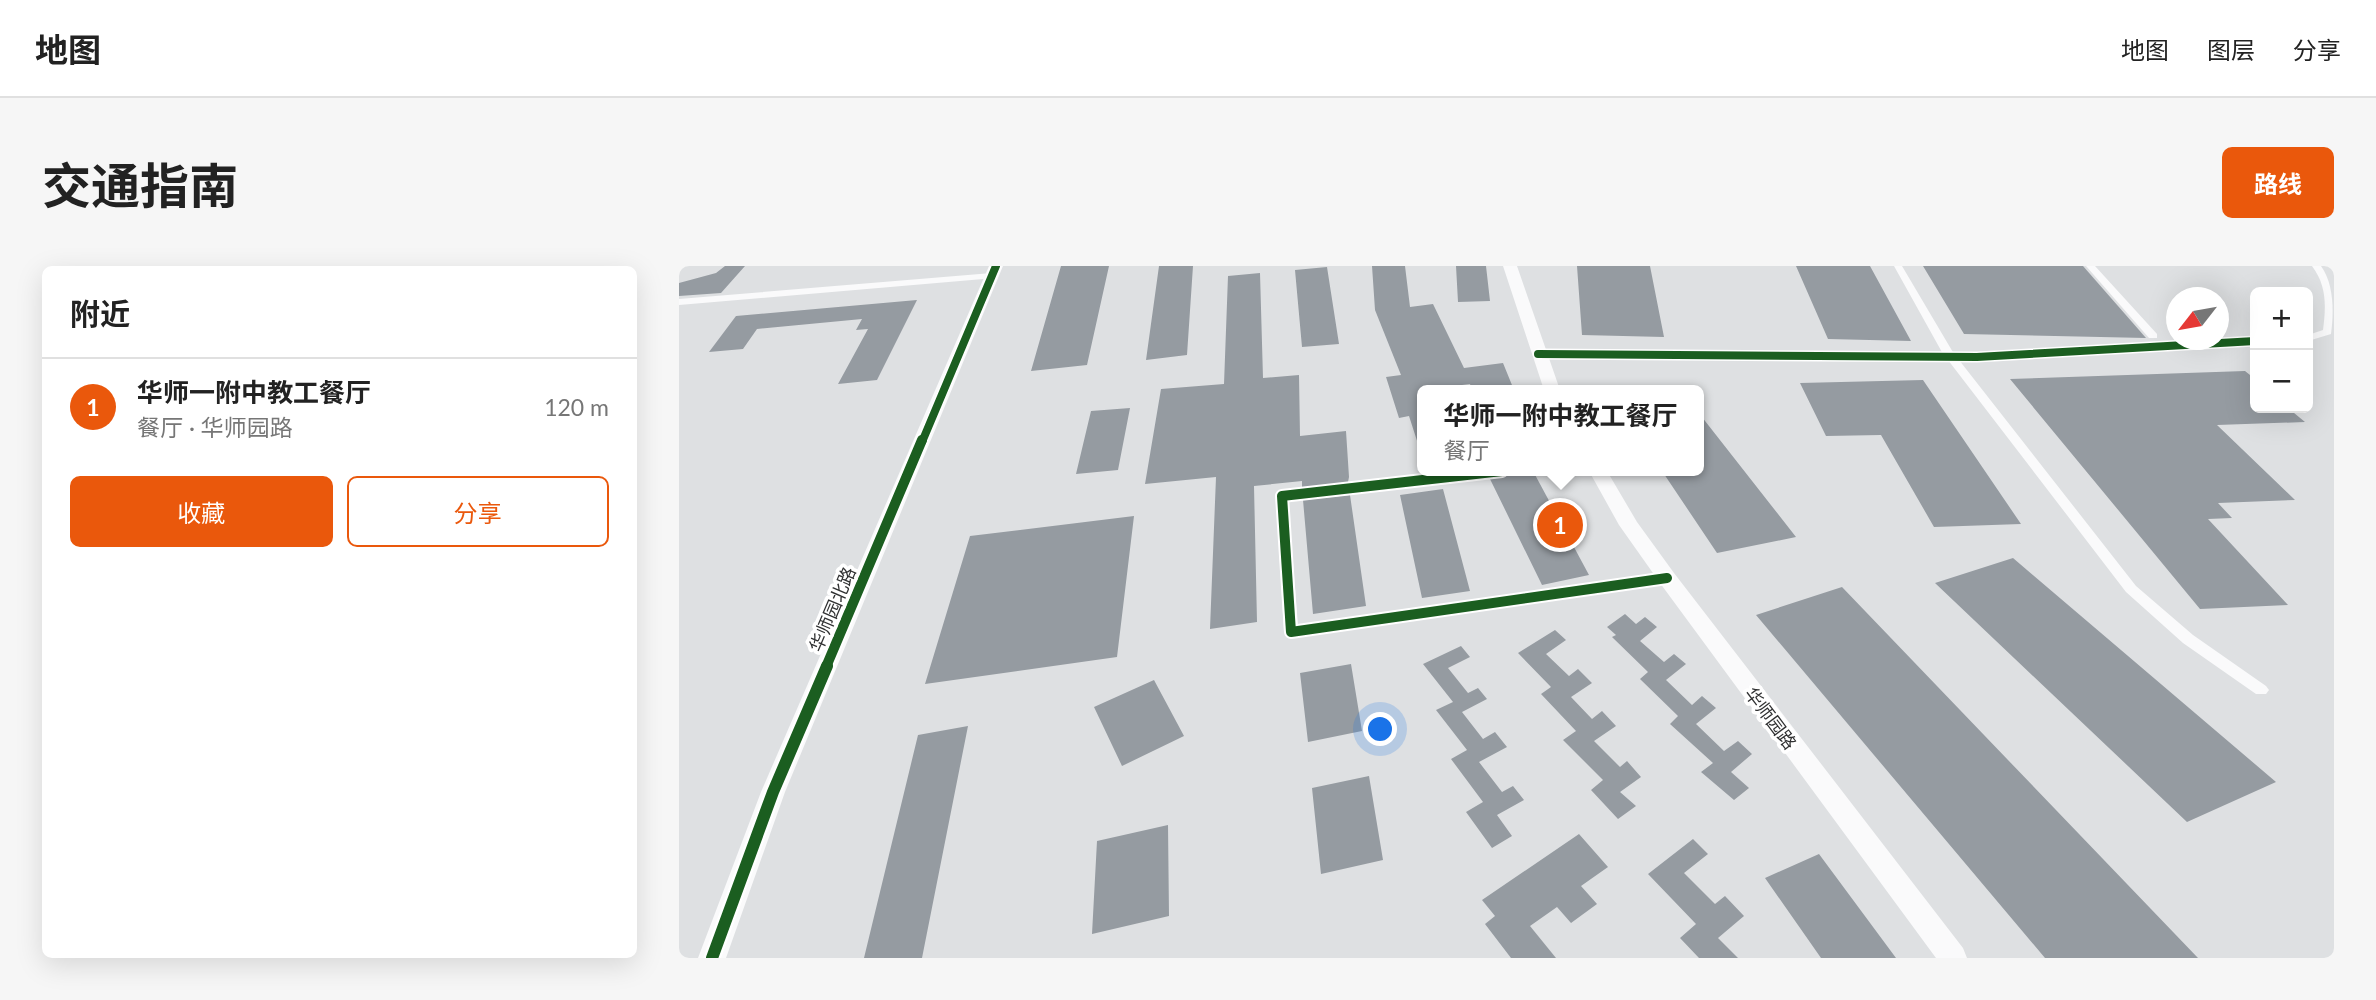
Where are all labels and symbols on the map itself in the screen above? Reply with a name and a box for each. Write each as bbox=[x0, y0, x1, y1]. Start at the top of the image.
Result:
north arrow bbox=[2166, 287, 2229, 350]
pin: 1 bbox=[1537, 499, 1583, 551]
street label: 华师园北路 bbox=[804, 563, 860, 655]
street label: 华师园路 bbox=[1741, 683, 1801, 753]
your location bbox=[1363, 712, 1397, 746]

